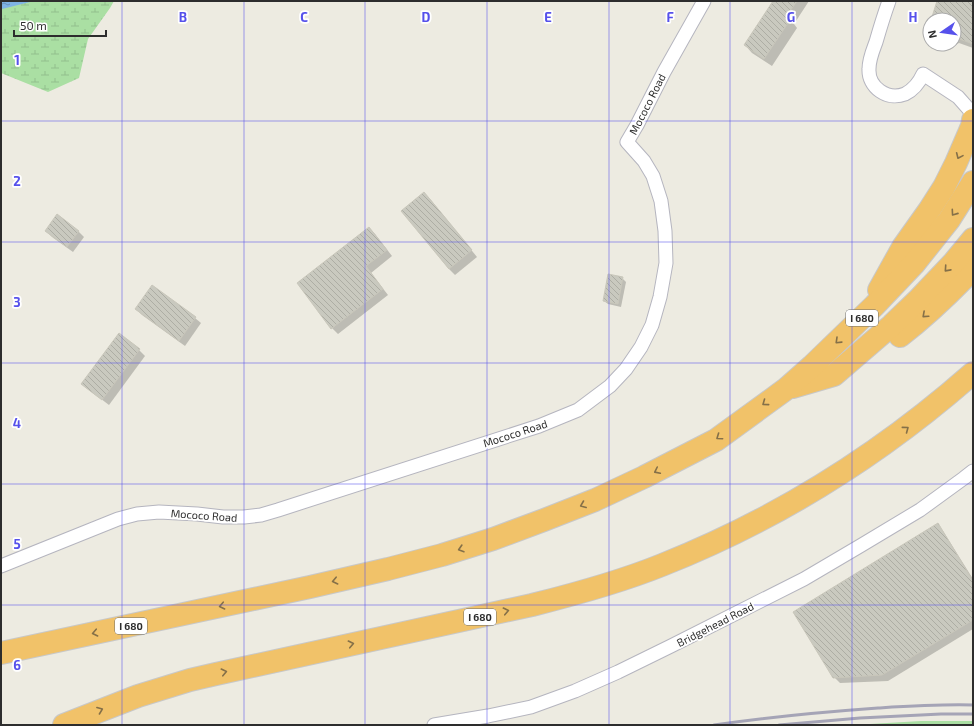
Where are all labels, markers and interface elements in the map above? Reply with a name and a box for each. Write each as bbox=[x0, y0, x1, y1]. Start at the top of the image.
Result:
text: B bbox=[179, 9, 187, 25]
text: C bbox=[300, 9, 308, 25]
text: D bbox=[422, 9, 431, 25]
text: E bbox=[544, 9, 552, 25]
text: F bbox=[666, 9, 674, 25]
text: G bbox=[787, 9, 795, 25]
text: H bbox=[909, 9, 918, 25]
scale bar bbox=[14, 12, 106, 38]
north arrow bbox=[922, 12, 962, 52]
text: 50 m bbox=[20, 18, 47, 32]
text: N bbox=[925, 29, 939, 40]
text: 1 bbox=[14, 52, 20, 68]
street label: Mococo Road bbox=[626, 71, 668, 137]
one-way arrow bbox=[956, 152, 964, 160]
text: 2 bbox=[13, 173, 21, 189]
one-way arrow bbox=[951, 209, 959, 216]
one-way arrow bbox=[945, 264, 952, 272]
text: 3 bbox=[13, 294, 21, 310]
road number: I 680 bbox=[846, 310, 878, 326]
one-way arrow bbox=[922, 311, 929, 318]
one-way arrow bbox=[835, 336, 843, 344]
one-way arrow bbox=[763, 398, 770, 405]
text: 4 bbox=[13, 415, 21, 431]
street label: Mococo Road bbox=[481, 417, 549, 449]
one-way arrow bbox=[901, 427, 908, 434]
one-way arrow bbox=[717, 432, 724, 439]
one-way arrow bbox=[654, 466, 661, 474]
one-way arrow bbox=[580, 500, 587, 508]
street label: Mococo Road bbox=[170, 506, 238, 524]
text: 5 bbox=[13, 536, 21, 552]
one-way arrow bbox=[458, 544, 465, 553]
one-way arrow bbox=[332, 577, 339, 585]
street label: Bridgehead Road bbox=[674, 599, 756, 649]
one-way arrow bbox=[219, 602, 225, 610]
one-way arrow bbox=[502, 608, 509, 616]
road number: I 680 bbox=[464, 609, 496, 625]
road number: I 680 bbox=[115, 618, 147, 634]
one-way arrow bbox=[92, 629, 98, 637]
one-way arrow bbox=[348, 641, 354, 649]
text: 6 bbox=[13, 657, 21, 673]
one-way arrow bbox=[221, 668, 227, 676]
one-way arrow bbox=[96, 707, 103, 715]

